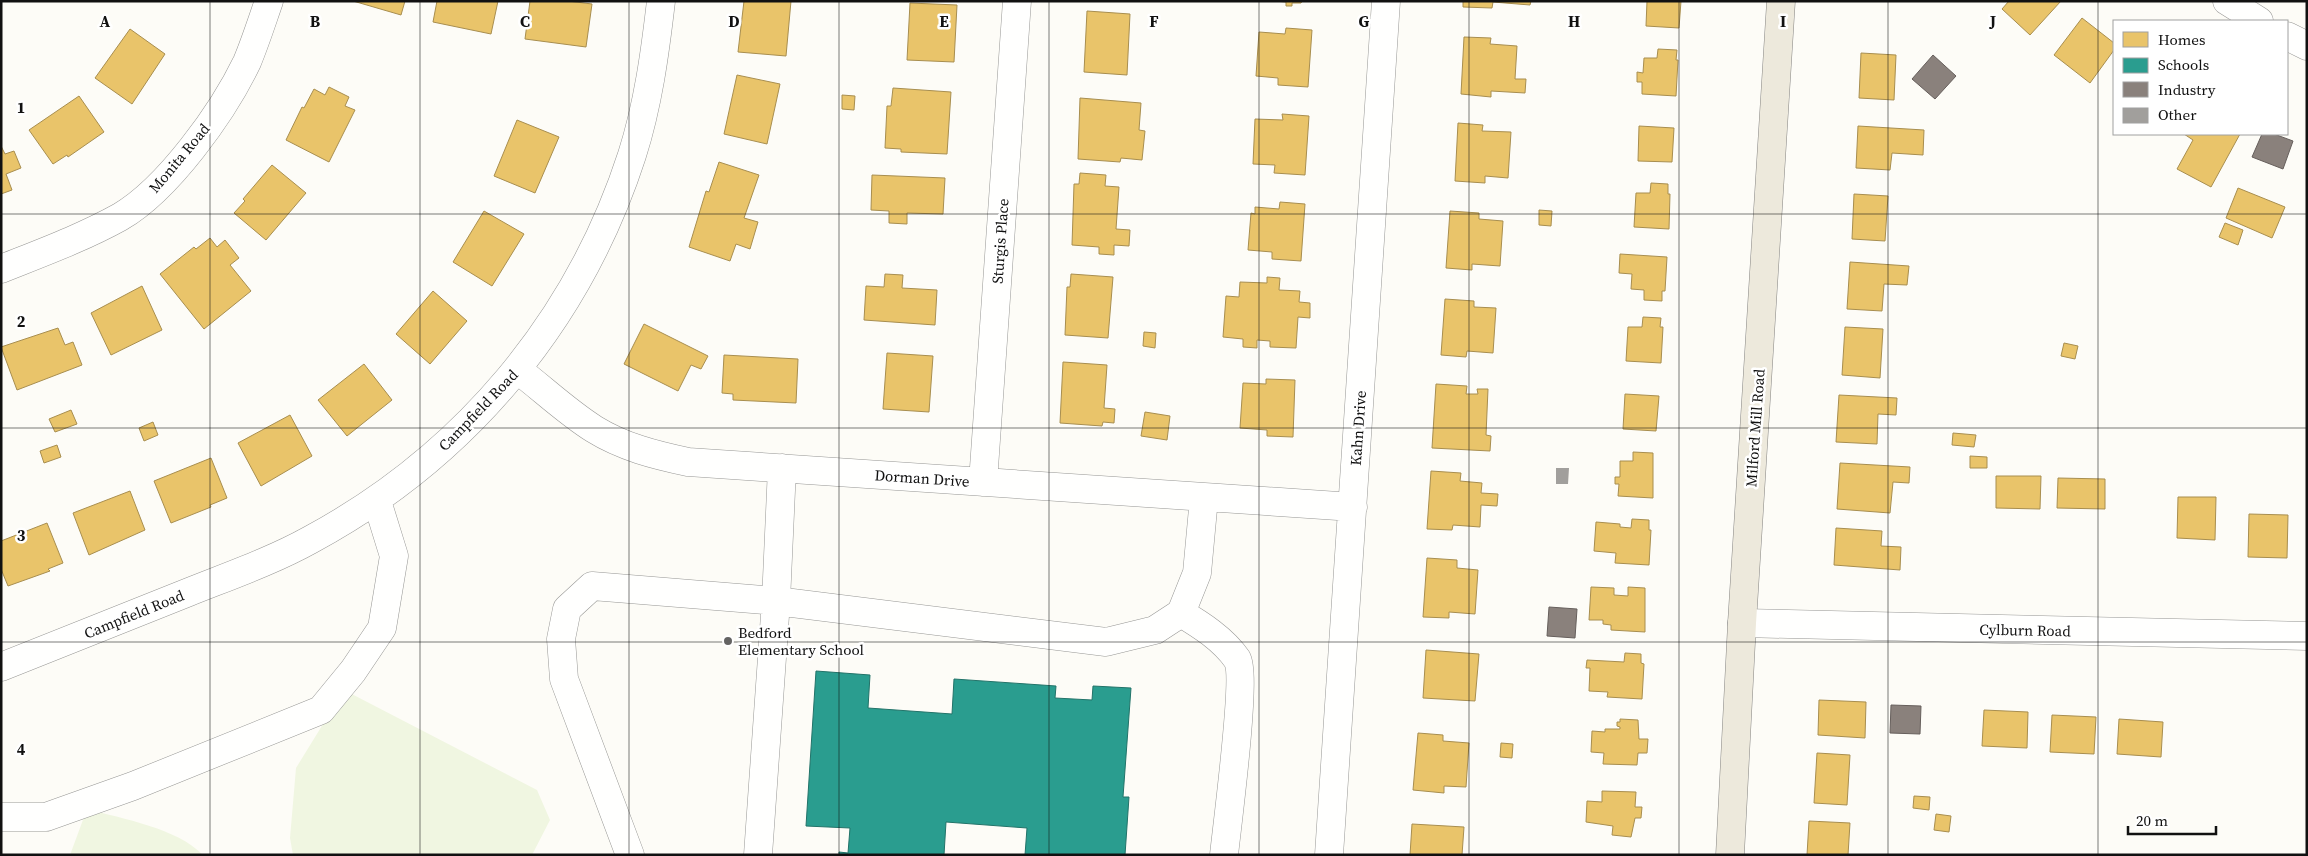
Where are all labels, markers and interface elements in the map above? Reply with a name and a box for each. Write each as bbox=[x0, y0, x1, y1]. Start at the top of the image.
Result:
text: A bbox=[100, 10, 111, 32]
text: B bbox=[310, 10, 321, 32]
text: C bbox=[520, 10, 530, 32]
text: D bbox=[728, 10, 740, 32]
text: E bbox=[939, 10, 949, 32]
text: F bbox=[1149, 10, 1159, 32]
text: G bbox=[1359, 10, 1370, 32]
text: H bbox=[1568, 10, 1580, 32]
text: I bbox=[1780, 10, 1786, 32]
text: J bbox=[1989, 10, 1996, 32]
legend bbox=[2113, 20, 2288, 135]
text: Homes bbox=[2158, 29, 2205, 50]
text: Schools bbox=[2158, 54, 2209, 75]
text: Industry bbox=[2158, 79, 2216, 100]
text: 1 bbox=[17, 96, 25, 118]
text: Other bbox=[2158, 104, 2197, 125]
street label: Monita Road bbox=[144, 118, 215, 197]
street label: Sturgis Place bbox=[987, 197, 1013, 284]
text: 2 bbox=[17, 310, 26, 332]
street label: Campfield Road bbox=[434, 364, 523, 455]
street label: Milford Mill Road bbox=[1740, 368, 1770, 488]
street label: Kahn Drive bbox=[1345, 389, 1371, 466]
street label: Dorman Drive bbox=[874, 464, 970, 492]
text: 3 bbox=[17, 524, 26, 546]
street label: Campfield Road bbox=[81, 584, 188, 644]
street label: Cylburn Road bbox=[1979, 619, 2071, 641]
place label: Bedford Elementary School bbox=[738, 622, 865, 660]
marker: Bedford Elementary School bbox=[722, 635, 734, 647]
text: 4 bbox=[17, 738, 26, 760]
scale bar bbox=[2128, 804, 2216, 836]
text: 20 m bbox=[2136, 810, 2168, 831]

